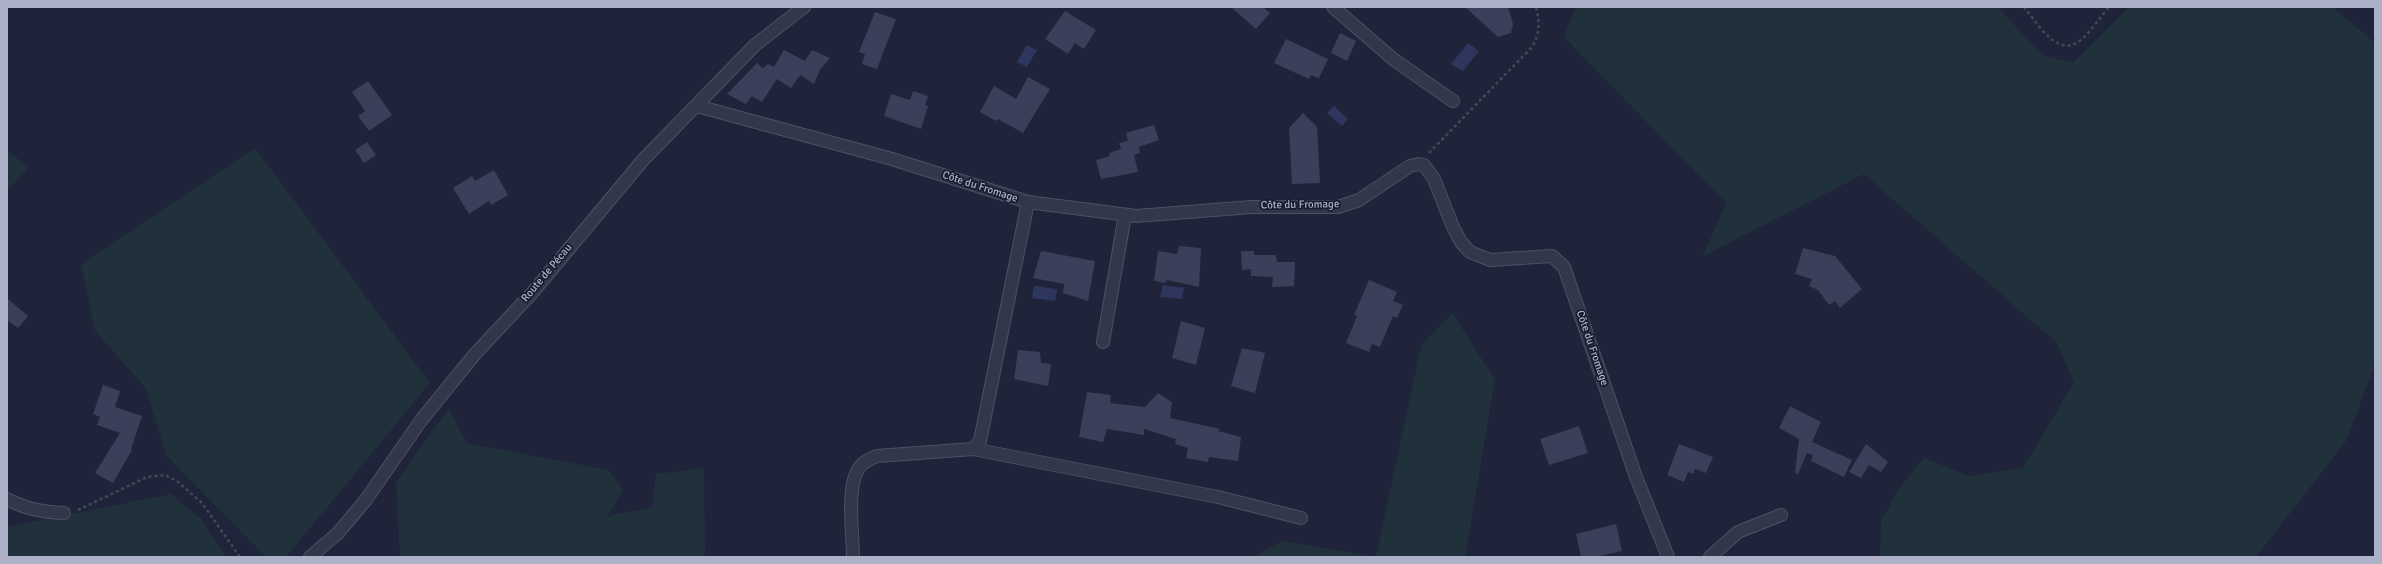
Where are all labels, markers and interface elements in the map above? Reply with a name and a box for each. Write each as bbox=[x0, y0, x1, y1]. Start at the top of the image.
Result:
street label: Côte du Fromage bbox=[940, 169, 1020, 205]
street label: Côte du Fromage bbox=[1261, 198, 1339, 212]
street label: Route de Pécau bbox=[519, 241, 575, 305]
street label: Côte du Fromage bbox=[1573, 309, 1611, 387]

